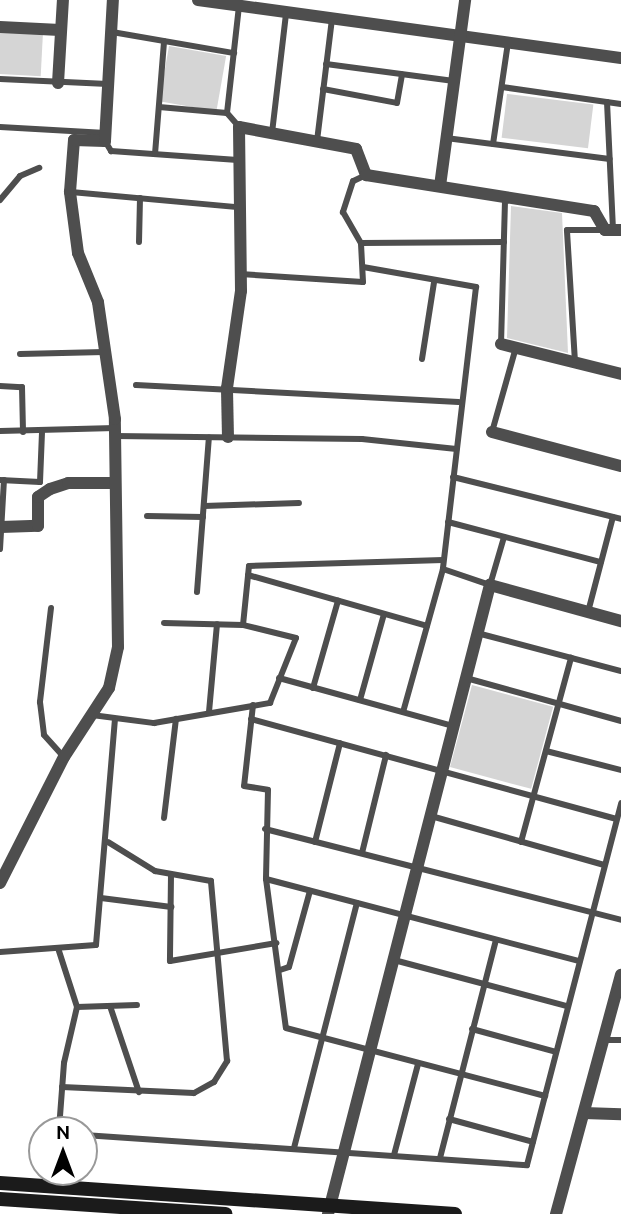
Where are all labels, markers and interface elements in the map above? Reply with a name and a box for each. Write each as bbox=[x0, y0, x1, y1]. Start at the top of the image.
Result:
north arrow bbox=[28, 1116, 98, 1186]
text: N bbox=[56, 1121, 70, 1143]

